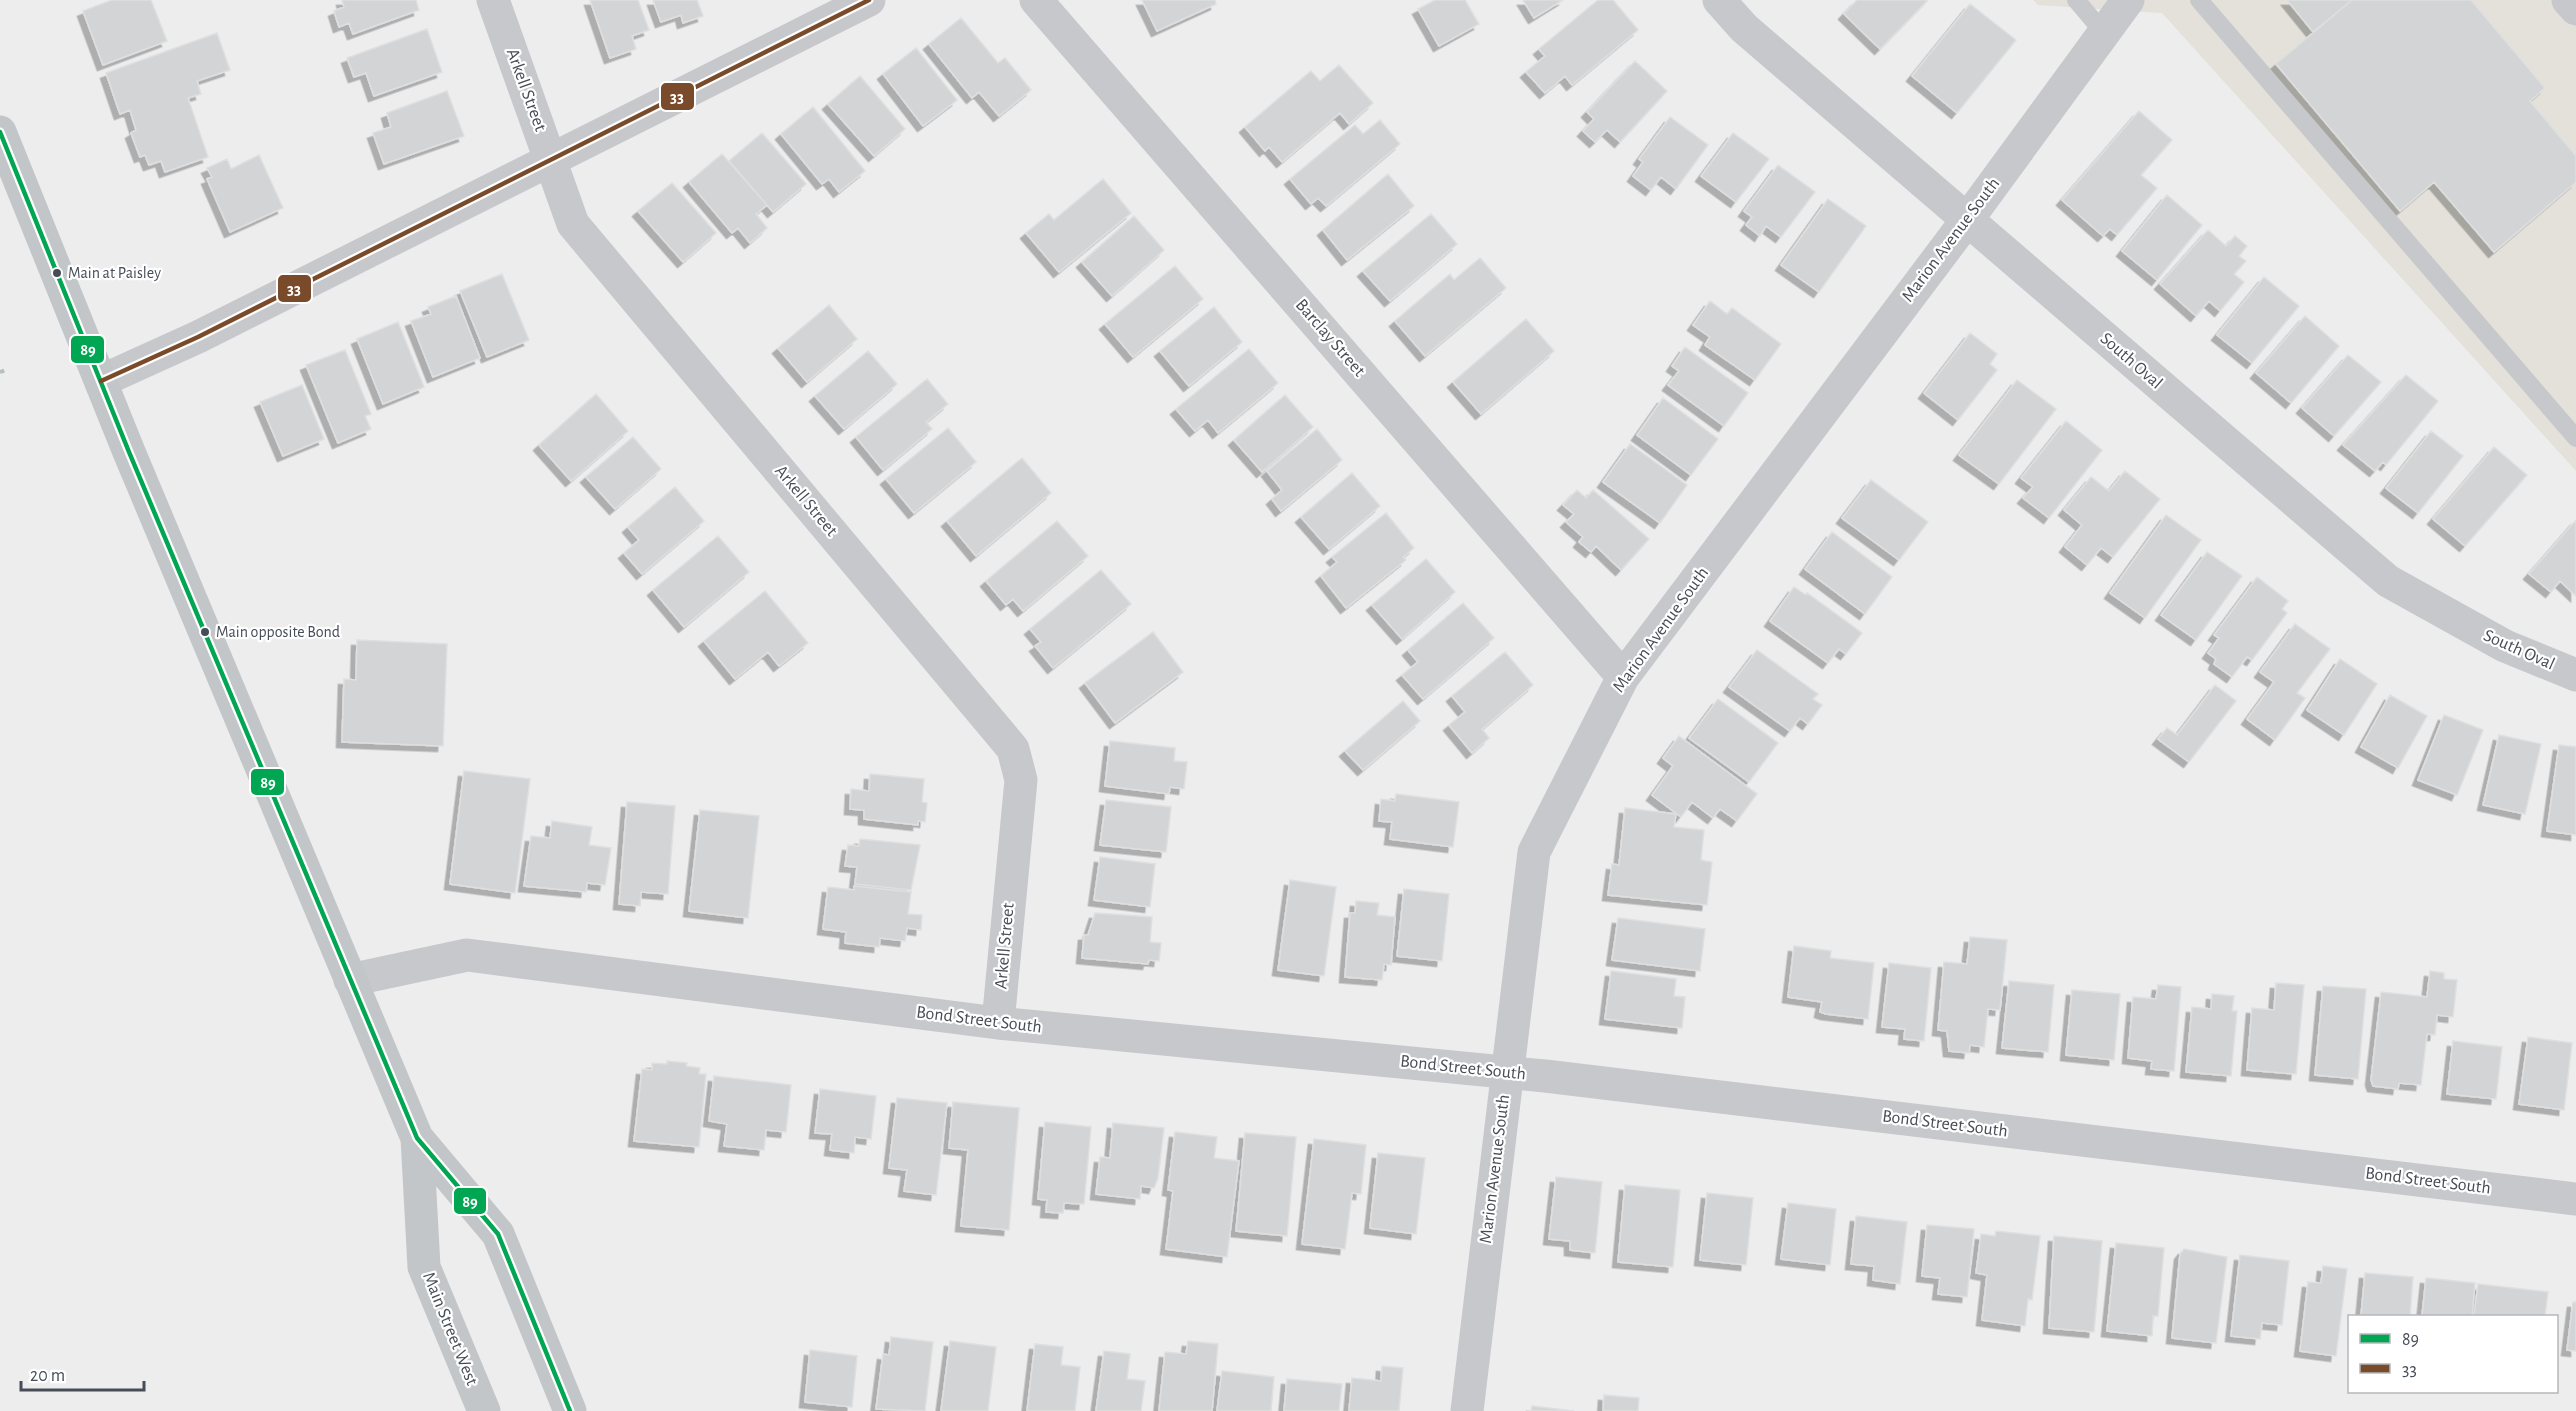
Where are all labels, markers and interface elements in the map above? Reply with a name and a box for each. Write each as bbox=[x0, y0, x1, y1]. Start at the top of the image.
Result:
street label: Arkell Street bbox=[503, 46, 549, 134]
line badge: 33 bbox=[660, 82, 695, 111]
text: 33 bbox=[670, 89, 684, 105]
street label: Marion Avenue South bbox=[1899, 175, 2003, 305]
place label: Main at Paisley bbox=[68, 265, 161, 282]
marker: Main at Paisley bbox=[51, 267, 63, 279]
line badge: 33 bbox=[277, 274, 312, 303]
text: 33 bbox=[287, 281, 301, 297]
street label: Barclay Street bbox=[1292, 296, 1368, 380]
street label: South Oval bbox=[2097, 329, 2165, 393]
line badge: 89 bbox=[70, 335, 105, 364]
text: 89 bbox=[80, 342, 96, 358]
street label: Arkell Street bbox=[771, 462, 841, 540]
street label: Marion Avenue South bbox=[1610, 564, 1712, 696]
place label: Main opposite Bond bbox=[216, 624, 340, 640]
marker: Main opposite Bond bbox=[199, 626, 211, 638]
street label: South Oval bbox=[2481, 626, 2557, 674]
line badge: 89 bbox=[250, 768, 285, 796]
text: 89 bbox=[260, 775, 276, 791]
street label: Arkell Street bbox=[992, 902, 1018, 990]
street label: Bond Street South bbox=[915, 1003, 1043, 1037]
street label: Bond Street South bbox=[1399, 1052, 1527, 1084]
street label: Marion Avenue South bbox=[1477, 1093, 1513, 1245]
street label: Bond Street South bbox=[1881, 1107, 2009, 1141]
street label: Bond Street South bbox=[2364, 1164, 2492, 1198]
line badge: 89 bbox=[453, 1187, 487, 1215]
text: 89 bbox=[462, 1194, 478, 1210]
street label: Main Street West bbox=[419, 1270, 481, 1388]
legend bbox=[2348, 1315, 2558, 1393]
text: 89 bbox=[2402, 1331, 2419, 1349]
scale bar bbox=[21, 1354, 144, 1392]
text: 33 bbox=[2402, 1361, 2417, 1379]
text: 20 m bbox=[30, 1367, 65, 1385]

